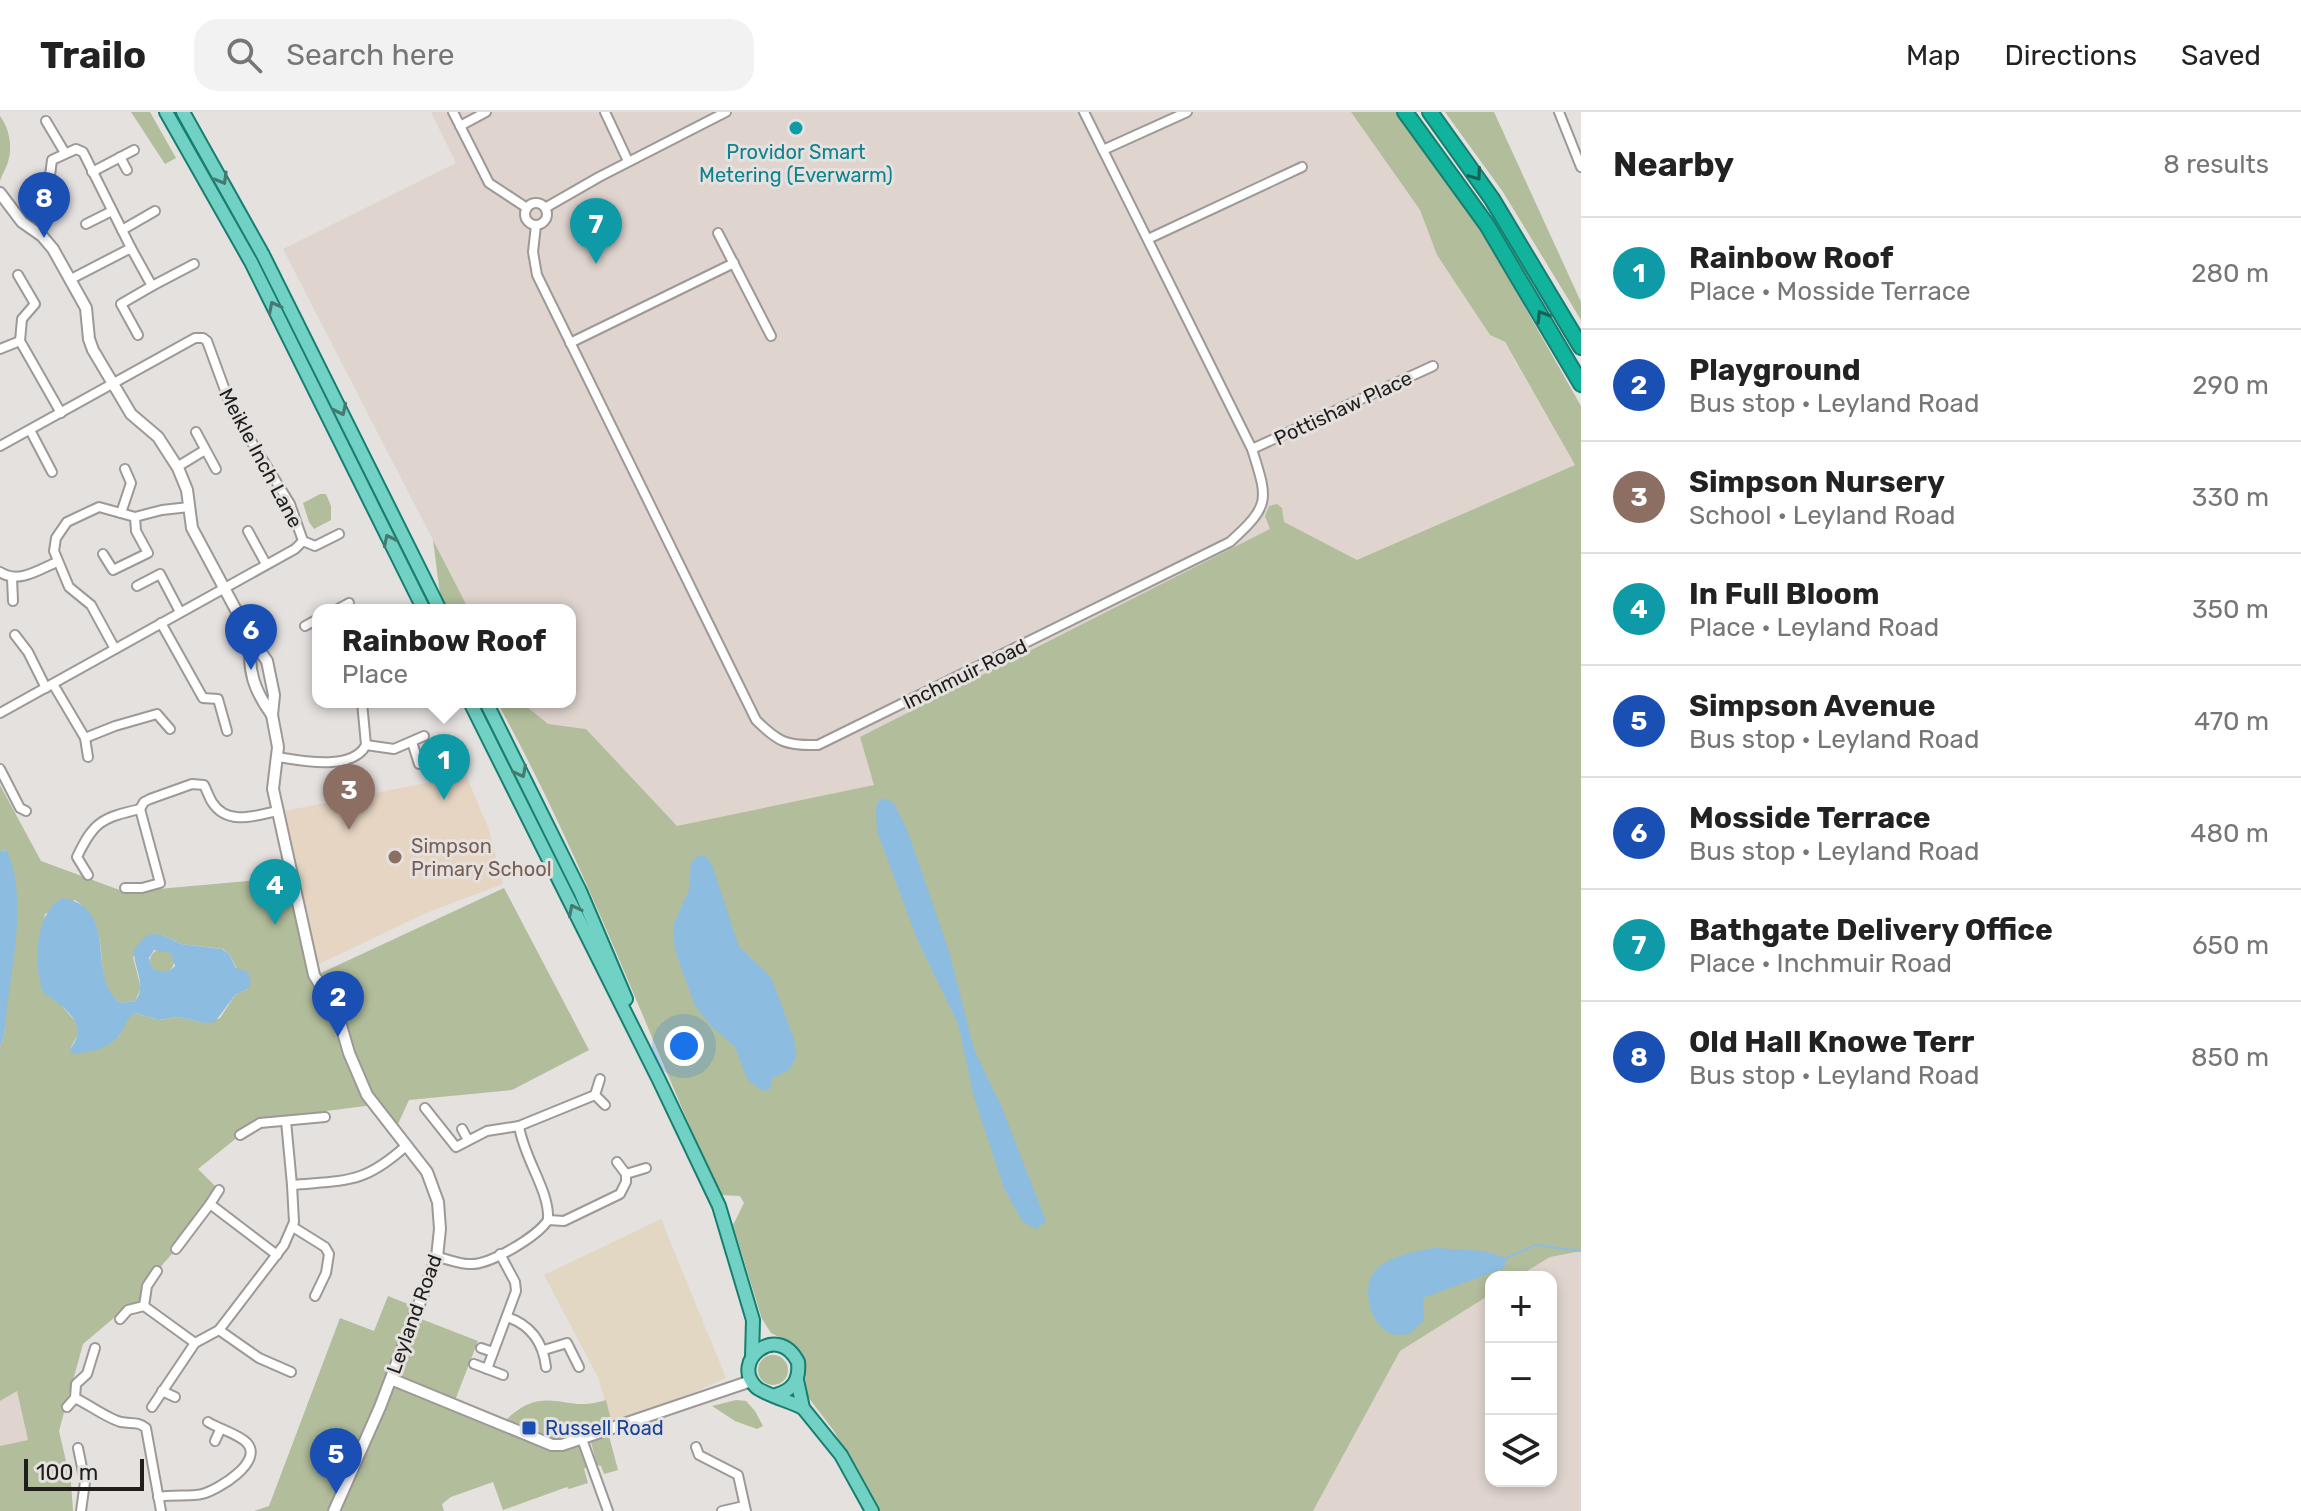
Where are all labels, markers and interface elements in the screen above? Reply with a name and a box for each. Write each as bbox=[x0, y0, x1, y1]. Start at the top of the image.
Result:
search box bbox=[194, 19, 754, 91]
text: Trailo bbox=[40, 32, 146, 78]
icon: search bbox=[222, 33, 266, 77]
text: Search here bbox=[286, 37, 455, 73]
text: Map bbox=[1906, 39, 1960, 72]
text: Directions bbox=[2004, 39, 2137, 72]
text: Saved bbox=[2181, 39, 2261, 72]
marker: Providor Smart Metering (Everwarm) bbox=[787, 119, 805, 137]
place label: Providor Smart Metering (Everwarm) bbox=[699, 140, 893, 187]
text: Nearby bbox=[1613, 144, 1734, 185]
text: 8 results bbox=[2163, 149, 2269, 180]
one-way arrow bbox=[1466, 167, 1481, 181]
one-way arrow bbox=[212, 170, 228, 185]
pin: 8 bbox=[18, 172, 70, 238]
pin: 7 bbox=[570, 198, 622, 264]
text: Rainbow Roof bbox=[1689, 240, 1893, 276]
text: 1 bbox=[1633, 258, 1645, 289]
text: 280 m bbox=[2191, 258, 2269, 289]
text: Place · Mosside Terrace bbox=[1689, 276, 1971, 307]
one-way arrow bbox=[268, 301, 284, 316]
one-way arrow bbox=[1536, 310, 1552, 325]
text: Playground bbox=[1689, 352, 1861, 388]
street label: Pottishaw Place bbox=[1270, 366, 1416, 450]
text: 2 bbox=[1631, 370, 1647, 401]
text: 290 m bbox=[2192, 370, 2269, 401]
street label: Meikle Inch Lane bbox=[214, 384, 308, 532]
text: Bus stop · Leyland Road bbox=[1689, 388, 1979, 419]
one-way arrow bbox=[331, 402, 347, 417]
text: Simpson Nursery bbox=[1689, 464, 1945, 500]
text: 3 bbox=[1630, 482, 1648, 513]
text: 330 m bbox=[2192, 482, 2269, 513]
text: School · Leyland Road bbox=[1689, 500, 1956, 531]
one-way arrow bbox=[383, 534, 399, 549]
text: In Full Bloom bbox=[1689, 576, 1879, 612]
text: 4 bbox=[1630, 594, 1648, 625]
text: 350 m bbox=[2192, 594, 2269, 625]
pin: 6 bbox=[225, 604, 277, 670]
popup bbox=[312, 604, 576, 708]
text: Place · Leyland Road bbox=[1689, 612, 1939, 643]
text: Rainbow Roof bbox=[342, 623, 546, 659]
street label: Inchmuir Road bbox=[899, 634, 1031, 714]
text: Place bbox=[342, 659, 408, 690]
text: Simpson Avenue bbox=[1689, 688, 1935, 724]
text: 5 bbox=[1631, 706, 1647, 737]
text: 470 m bbox=[2194, 706, 2269, 737]
text: Bus stop · Leyland Road bbox=[1689, 724, 1979, 755]
pin: 1 bbox=[418, 734, 470, 800]
one-way arrow bbox=[511, 763, 526, 778]
pin: 3 bbox=[323, 764, 375, 830]
text: Mosside Terrace bbox=[1689, 800, 1931, 836]
text: 6 bbox=[1631, 818, 1647, 849]
text: 480 m bbox=[2190, 818, 2269, 849]
place label: Simpson Primary School bbox=[411, 834, 552, 881]
text: Bus stop · Leyland Road bbox=[1689, 836, 1979, 867]
marker: Simpson Primary School bbox=[386, 848, 404, 866]
pin: 4 bbox=[249, 859, 301, 925]
one-way arrow bbox=[568, 903, 583, 918]
text: Bathgate Delivery Office bbox=[1689, 912, 2053, 948]
text: 7 bbox=[1632, 930, 1646, 961]
text: 650 m bbox=[2192, 930, 2269, 961]
text: Place · Inchmuir Road bbox=[1689, 948, 1952, 979]
pin: 2 bbox=[312, 971, 364, 1037]
text: Old Hall Knowe Terr bbox=[1689, 1024, 1974, 1060]
your location bbox=[664, 1026, 704, 1066]
text: 8 bbox=[1630, 1042, 1648, 1073]
text: 850 m bbox=[2191, 1042, 2269, 1073]
text: Bus stop · Leyland Road bbox=[1689, 1060, 1979, 1091]
street label: Leyland Road bbox=[381, 1251, 447, 1377]
map controls bbox=[1485, 1271, 1557, 1487]
button: + bbox=[1485, 1271, 1557, 1343]
button: − bbox=[1485, 1343, 1557, 1415]
button: layers bbox=[1485, 1415, 1557, 1487]
place label: Russell Road bbox=[545, 1416, 664, 1440]
marker: Russell Road bbox=[520, 1419, 538, 1437]
pin: 5 bbox=[310, 1428, 362, 1494]
scale bar bbox=[24, 1455, 144, 1491]
text: 100 m bbox=[36, 1459, 98, 1486]

